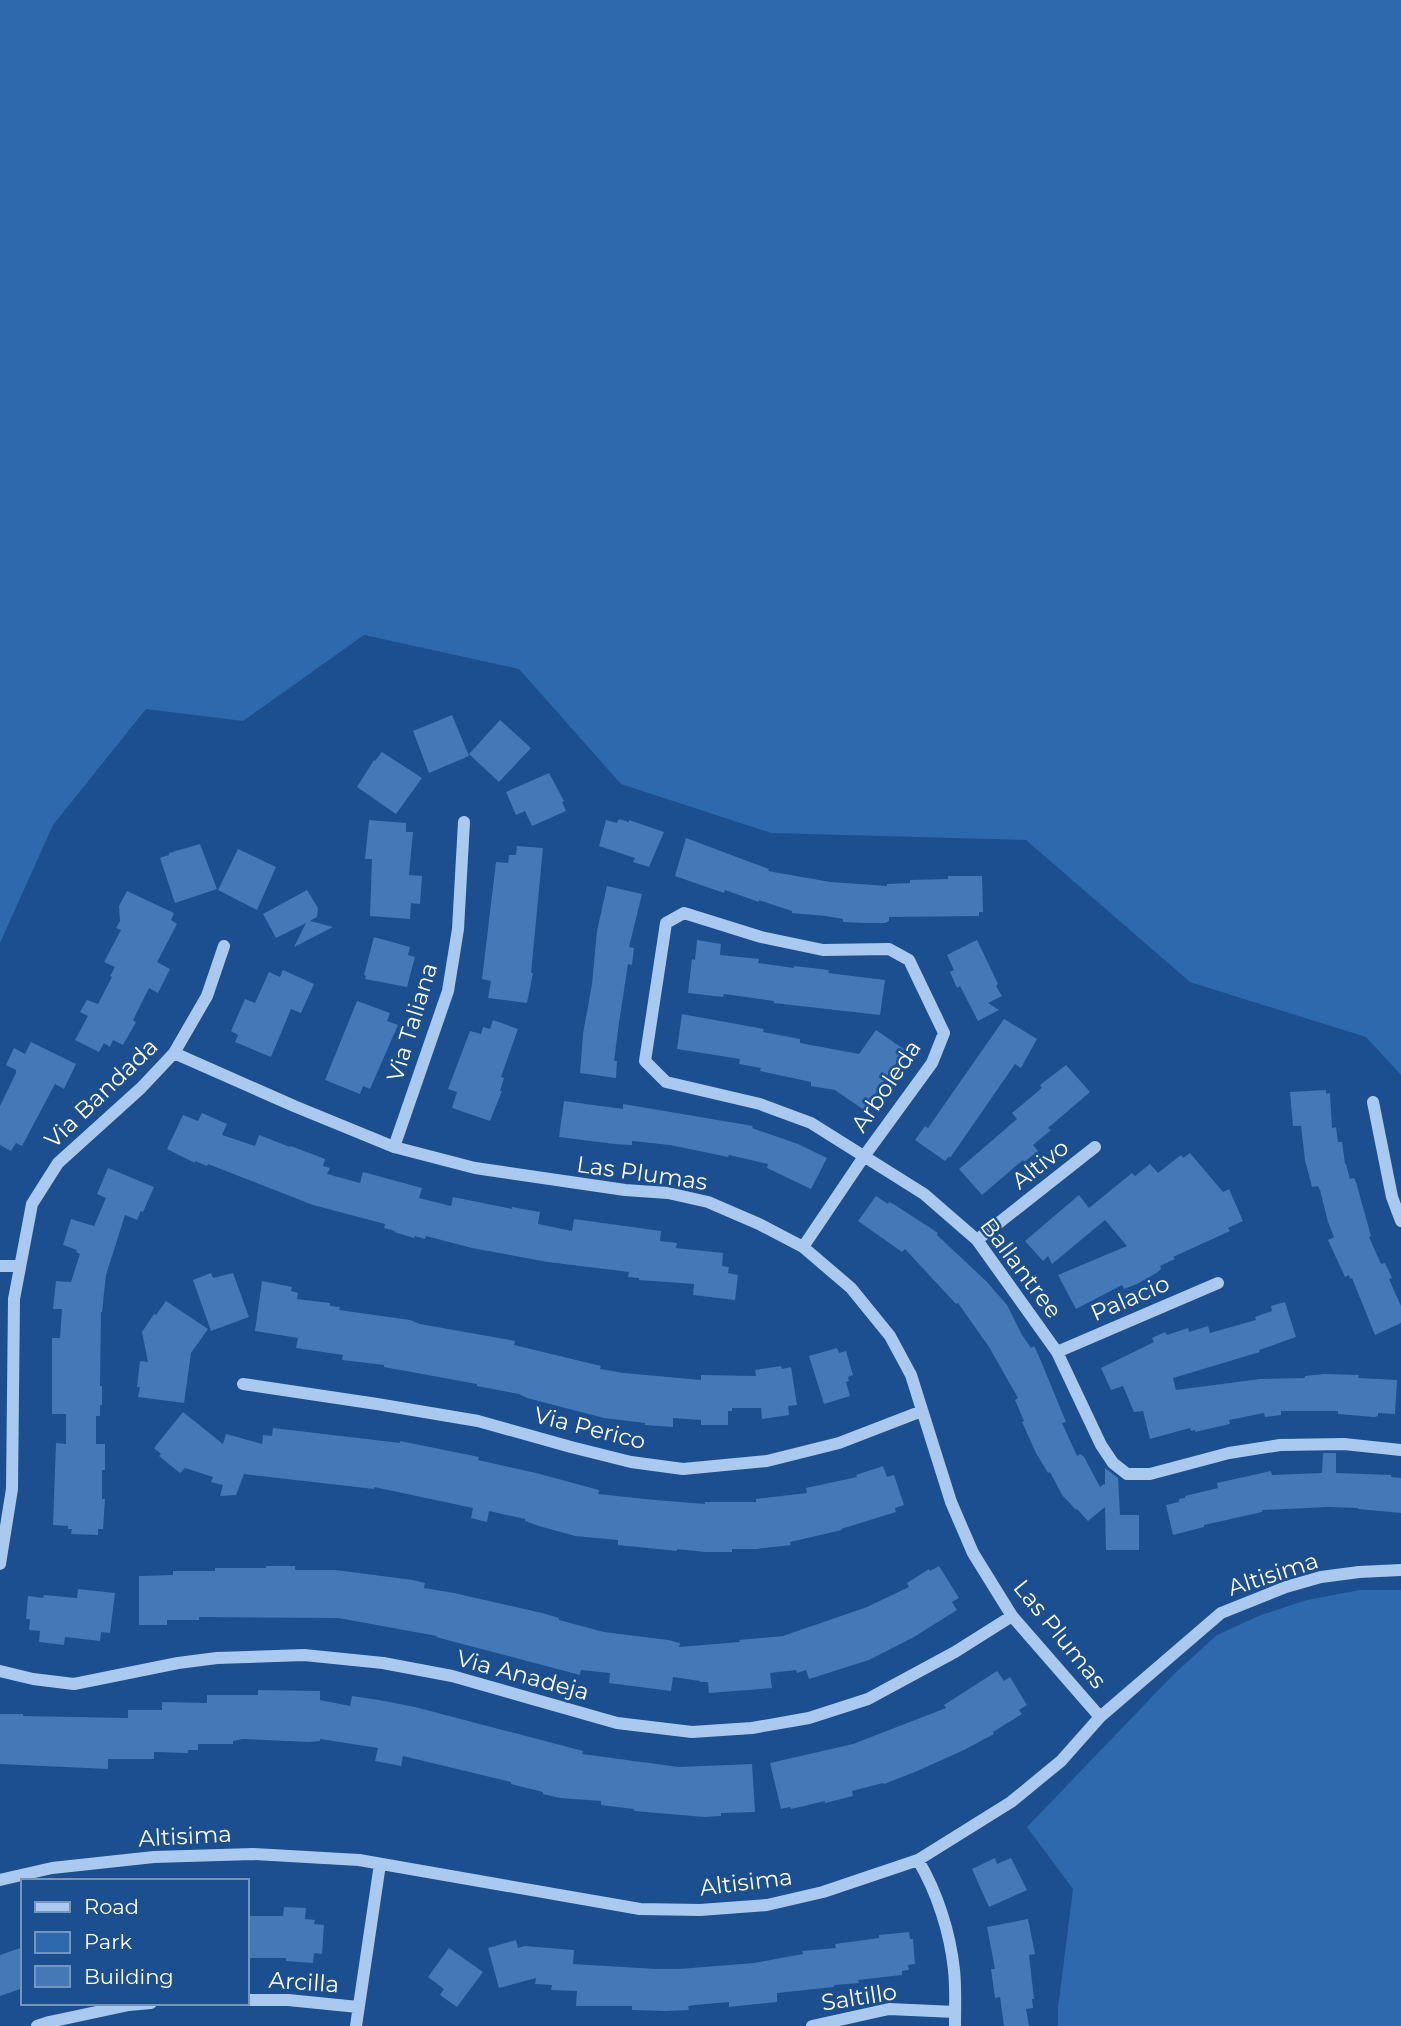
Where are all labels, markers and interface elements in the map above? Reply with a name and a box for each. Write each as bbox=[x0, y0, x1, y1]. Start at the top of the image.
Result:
street label: Via Taliana bbox=[381, 959, 443, 1085]
street label: Via Bandada bbox=[39, 1032, 163, 1154]
street label: Arboleda bbox=[845, 1035, 927, 1137]
street label: Altivo bbox=[1006, 1133, 1074, 1195]
street label: Las Plumas bbox=[575, 1150, 709, 1196]
street label: Ballantree bbox=[974, 1212, 1068, 1324]
street label: Palacio bbox=[1086, 1269, 1174, 1327]
street label: Via Perico bbox=[531, 1401, 649, 1455]
street label: Altisima bbox=[1224, 1546, 1322, 1602]
street label: Las Plumas bbox=[1008, 1574, 1112, 1694]
street label: Via Anadeja bbox=[454, 1644, 592, 1706]
street label: Altisima bbox=[138, 1820, 232, 1852]
street label: Altisima bbox=[698, 1862, 794, 1902]
legend bbox=[21, 1879, 248, 2005]
text: Road bbox=[84, 1894, 139, 1919]
text: Park bbox=[84, 1929, 132, 1954]
text: Building bbox=[84, 1964, 174, 1989]
street label: Arcilla bbox=[268, 1966, 340, 1998]
street label: Saltillo bbox=[819, 1977, 899, 2017]

